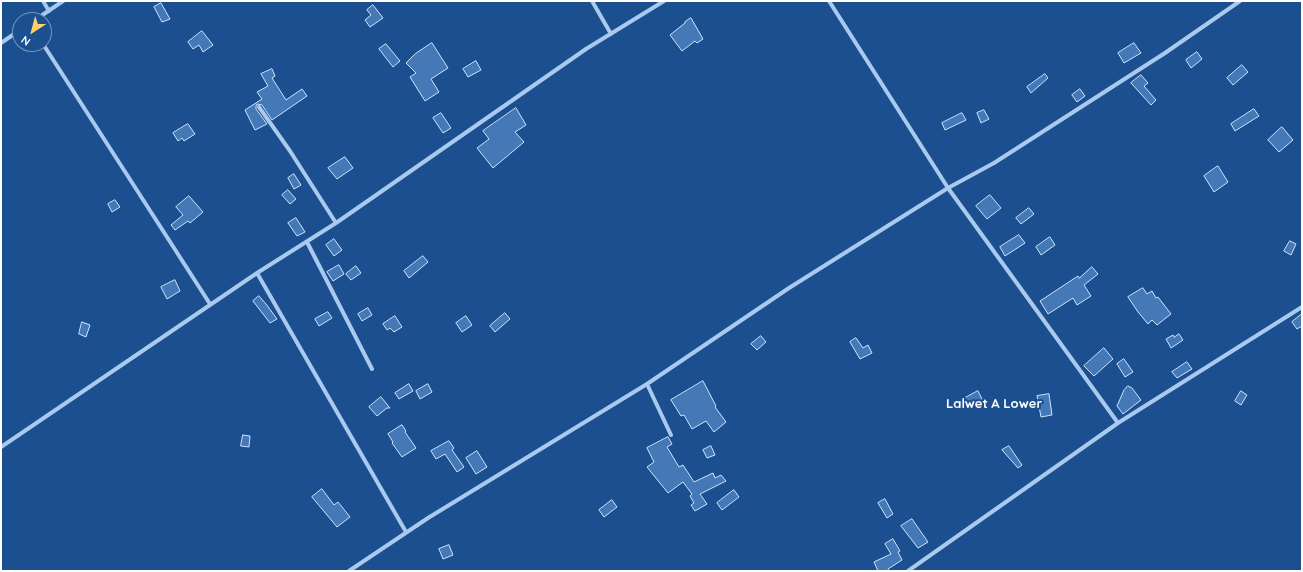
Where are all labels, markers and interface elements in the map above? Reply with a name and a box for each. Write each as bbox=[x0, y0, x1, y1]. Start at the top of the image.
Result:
north arrow bbox=[12, 12, 52, 52]
text: N bbox=[18, 33, 33, 49]
district label: Lalwet A Lower bbox=[946, 396, 1042, 412]

